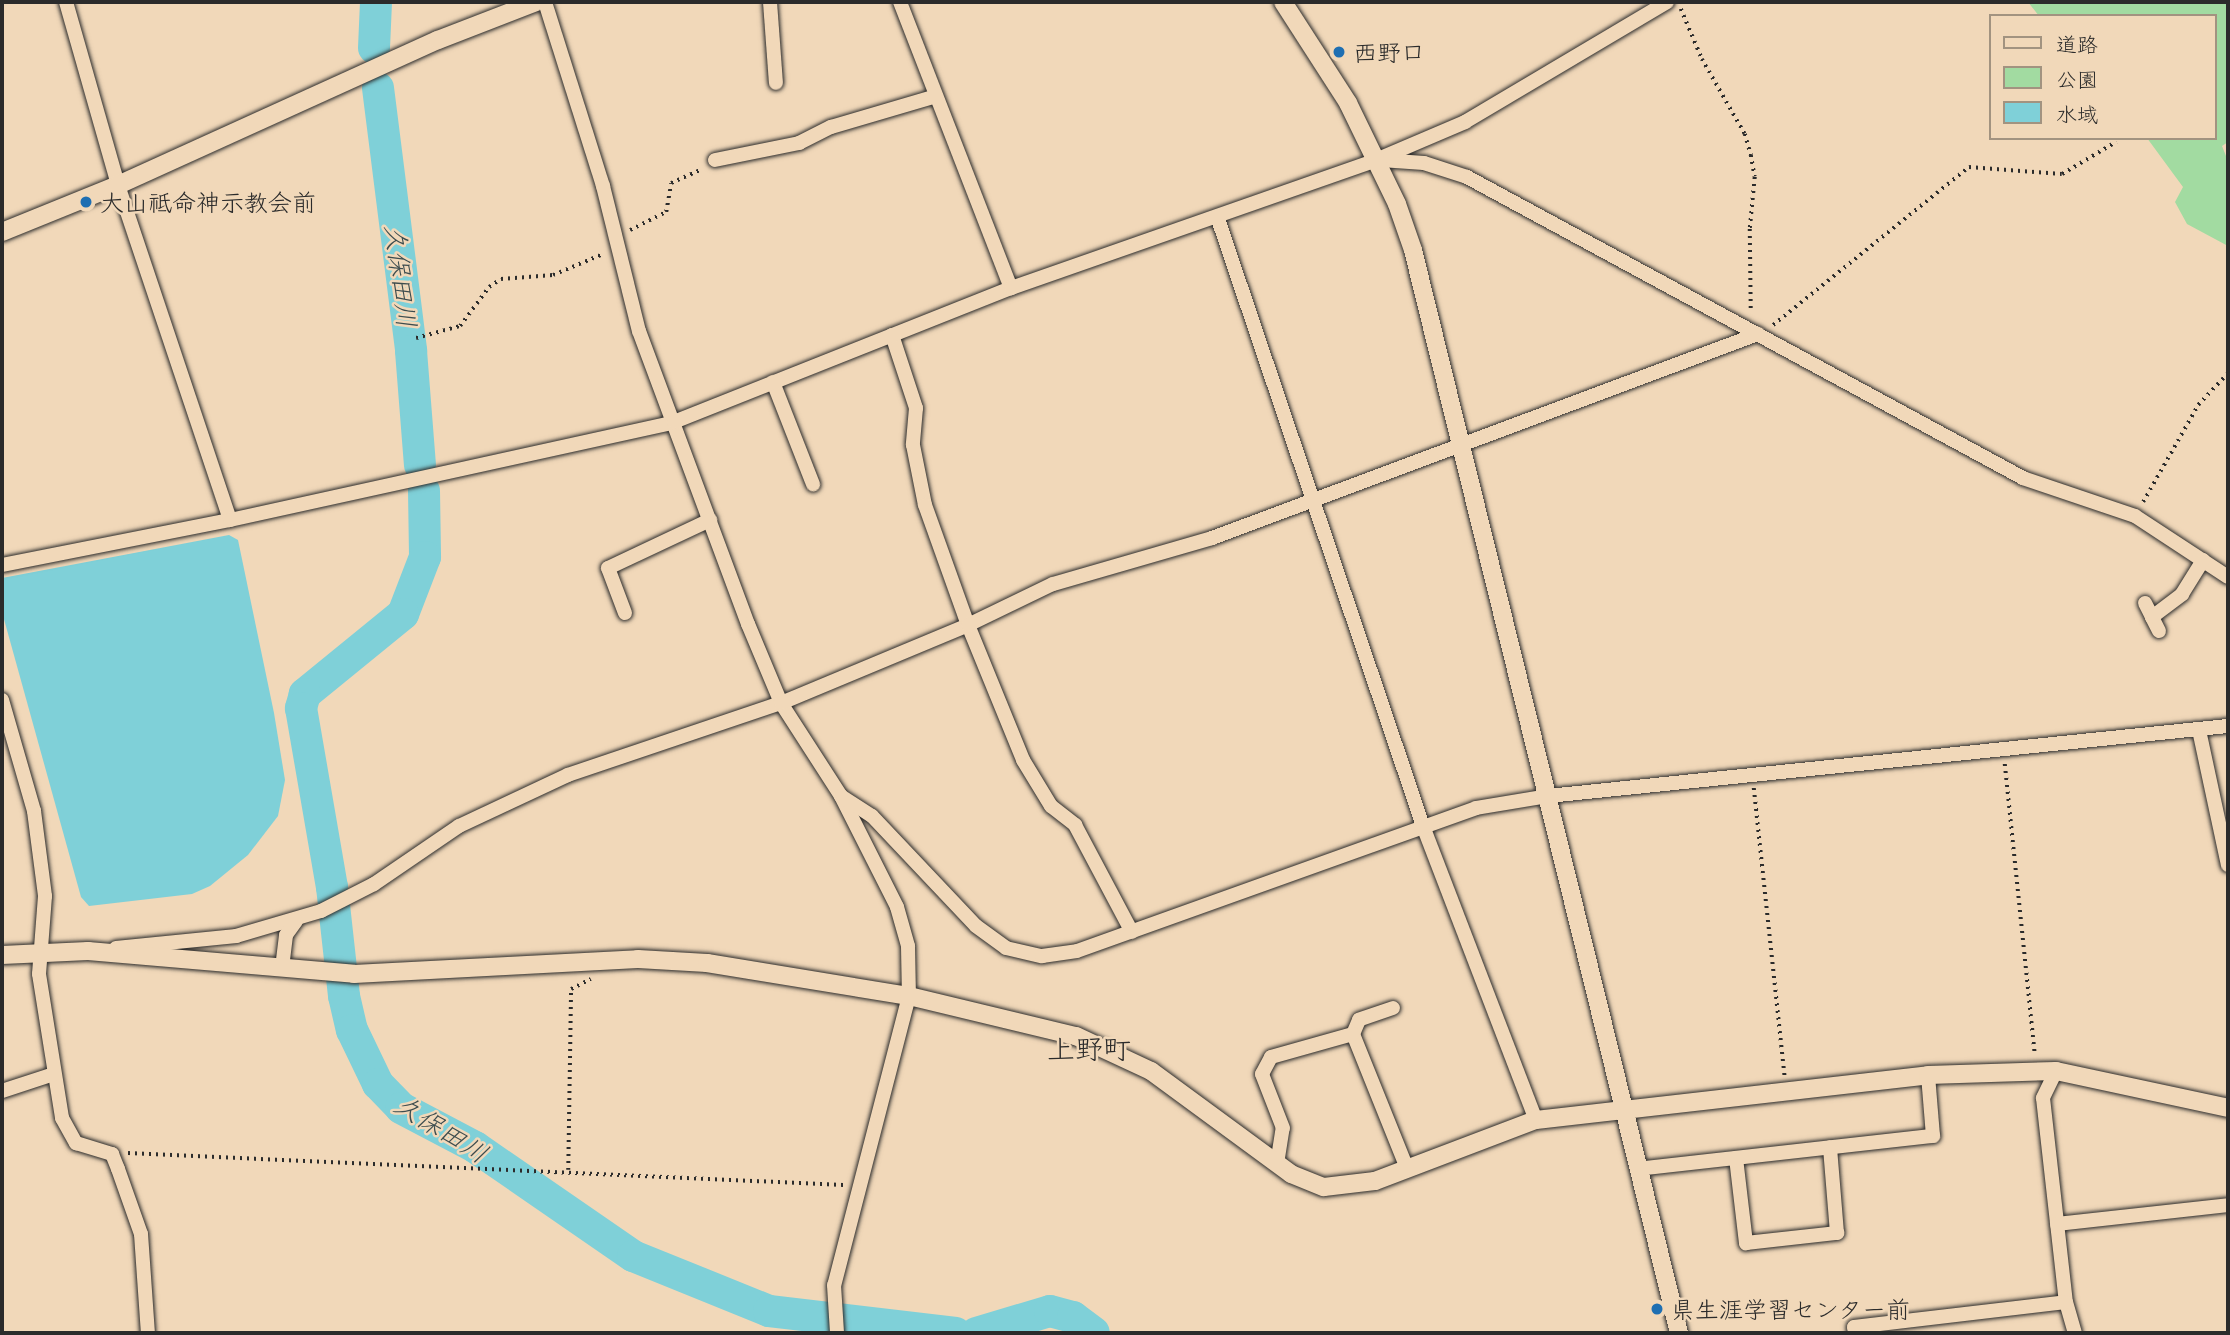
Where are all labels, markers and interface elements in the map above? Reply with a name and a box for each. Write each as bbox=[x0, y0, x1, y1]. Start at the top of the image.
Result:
legend bbox=[1988, 14, 2216, 140]
text: 道路 bbox=[2056, 27, 2098, 59]
place label: 西野口 bbox=[1353, 38, 1425, 66]
marker: 西野口 bbox=[1331, 44, 1347, 60]
text: 公園 bbox=[2056, 62, 2098, 94]
text: 水域 bbox=[2056, 97, 2098, 129]
place label: 大山祗命神示教会前 bbox=[100, 188, 316, 216]
marker: 大山祗命神示教会前 bbox=[78, 194, 94, 210]
water label: 久保田川 bbox=[380, 222, 424, 330]
district label: 上野町 bbox=[1047, 1031, 1131, 1065]
water label: 久保田川 bbox=[390, 1087, 494, 1169]
place label: 県生涯学習センター前 bbox=[1671, 1295, 1911, 1323]
marker: 県生涯学習センター前 bbox=[1649, 1301, 1665, 1317]

